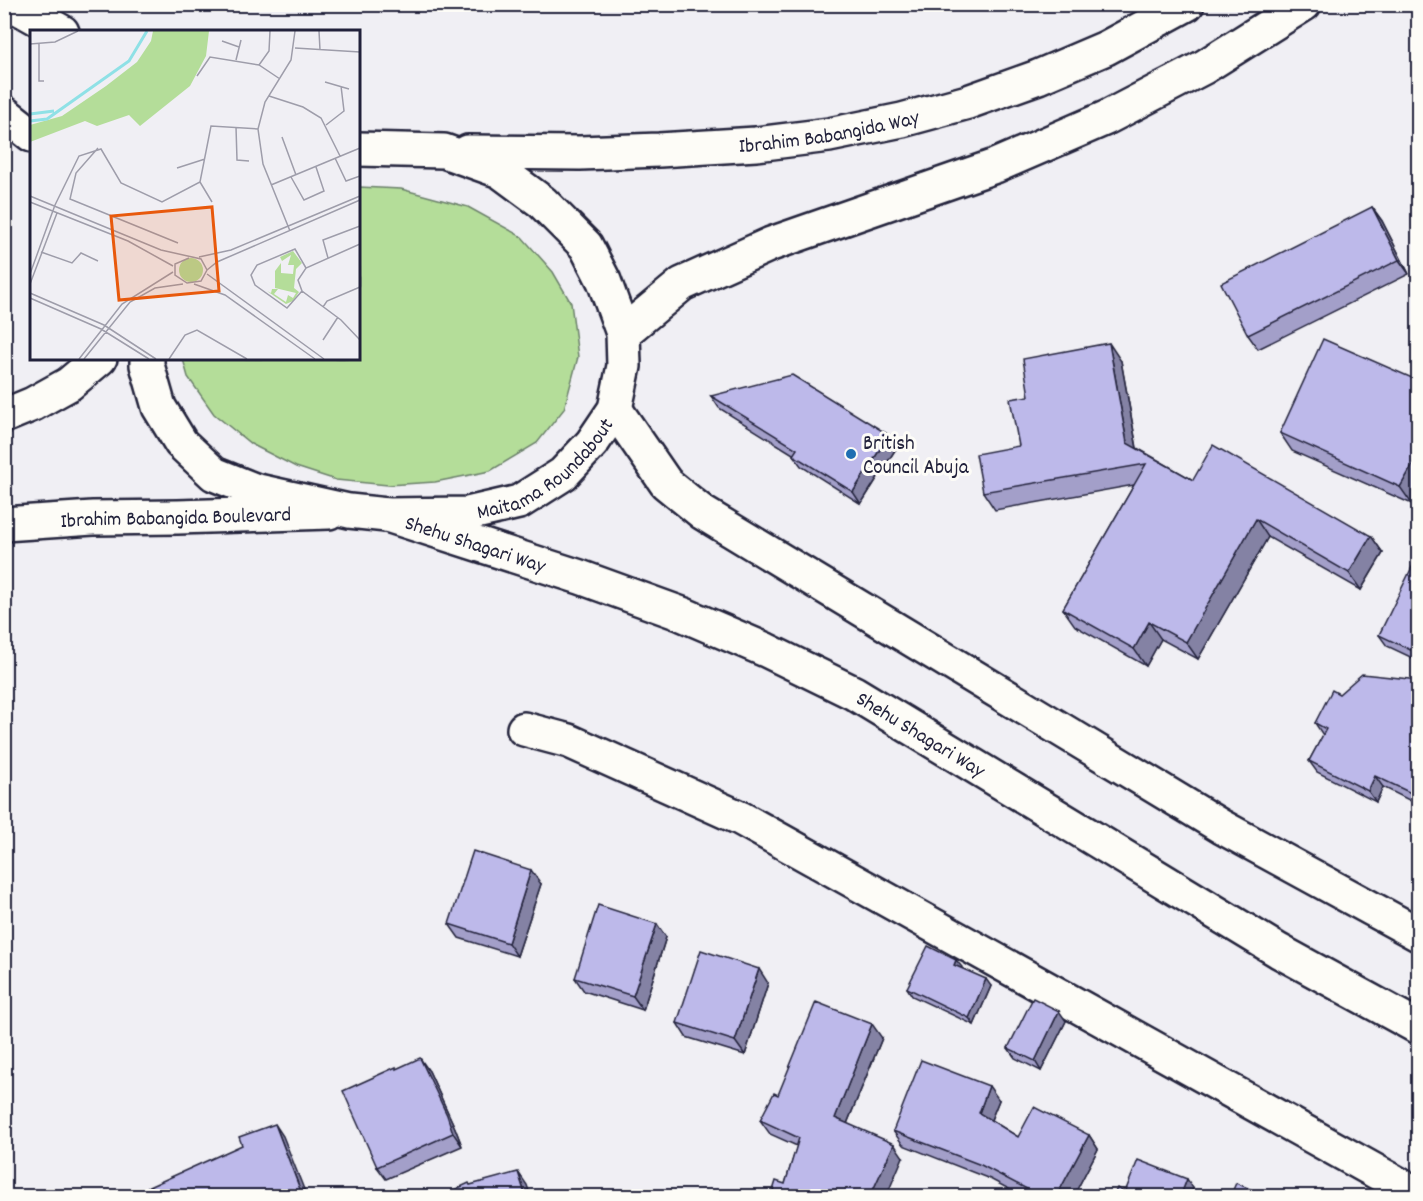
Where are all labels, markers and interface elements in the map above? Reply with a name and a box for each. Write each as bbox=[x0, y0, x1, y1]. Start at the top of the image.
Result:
inset map bbox=[30, 30, 360, 360]
street label: Ibrahim Babangida Way bbox=[738, 104, 924, 163]
street label: Maitama Roundabout bbox=[474, 413, 623, 529]
place label: British Council Abuja bbox=[863, 430, 970, 484]
marker: British Council Abuja bbox=[844, 447, 858, 461]
street label: Ibrahim Babangida Boulevard bbox=[60, 501, 292, 538]
street label: Shehu Shagari Way bbox=[400, 510, 549, 583]
street label: Shehu Shagari Way bbox=[849, 685, 990, 787]

